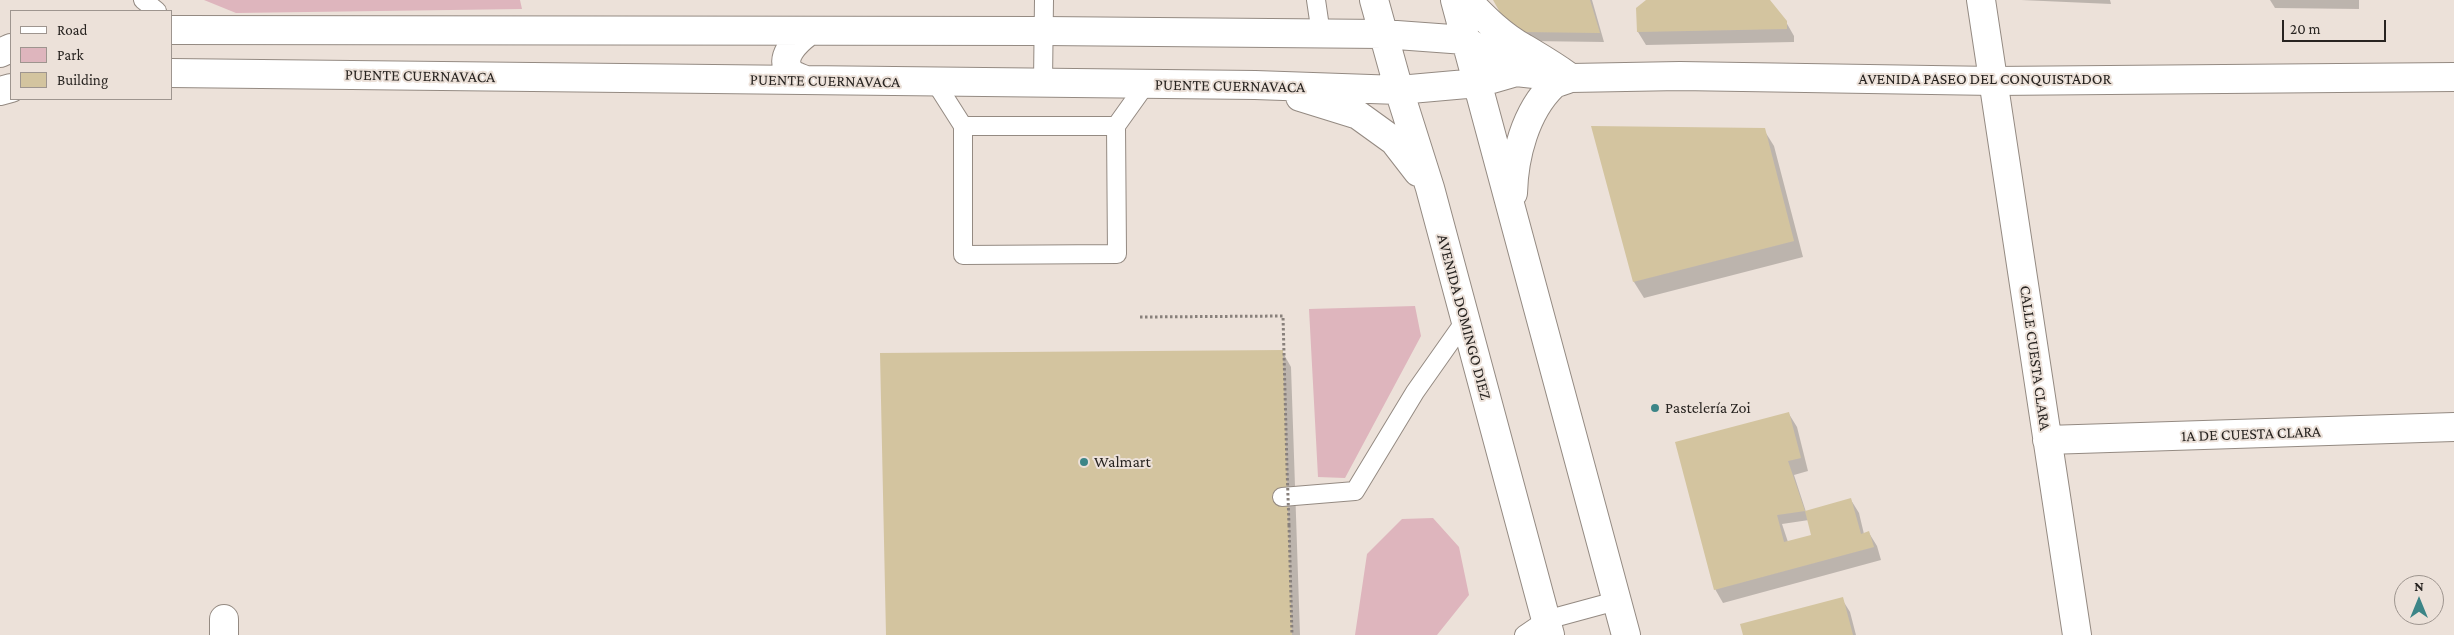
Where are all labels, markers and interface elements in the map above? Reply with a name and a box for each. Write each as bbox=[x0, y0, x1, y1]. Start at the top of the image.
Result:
legend bbox=[10, 10, 172, 100]
scale bar bbox=[2284, 10, 2388, 42]
text: 20 m bbox=[2290, 21, 2321, 37]
text: Road bbox=[57, 22, 87, 38]
text: Park bbox=[57, 47, 84, 63]
street label: PUENTE CUERNAVACA bbox=[345, 65, 495, 87]
street label: AVENIDA PASEO DEL CONQUISTADOR bbox=[1859, 69, 2111, 89]
street label: PUENTE CUERNAVACA bbox=[750, 70, 900, 92]
text: Building bbox=[57, 72, 108, 88]
street label: PUENTE CUERNAVACA bbox=[1155, 75, 1305, 97]
street label: AVENIDA DOMINGO DIEZ bbox=[1433, 232, 1495, 402]
street label: CALLE CUESTA CLARA bbox=[2015, 284, 2055, 432]
place label: Pastelería Zoi bbox=[1665, 398, 1751, 418]
marker: Pastelería Zoi bbox=[1649, 402, 1661, 414]
street label: 1A DE CUESTA CLARA bbox=[2181, 422, 2321, 446]
place label: Walmart bbox=[1094, 452, 1151, 472]
marker: Walmart bbox=[1078, 456, 1090, 468]
north arrow bbox=[2394, 575, 2444, 625]
text: N bbox=[2414, 578, 2424, 594]

